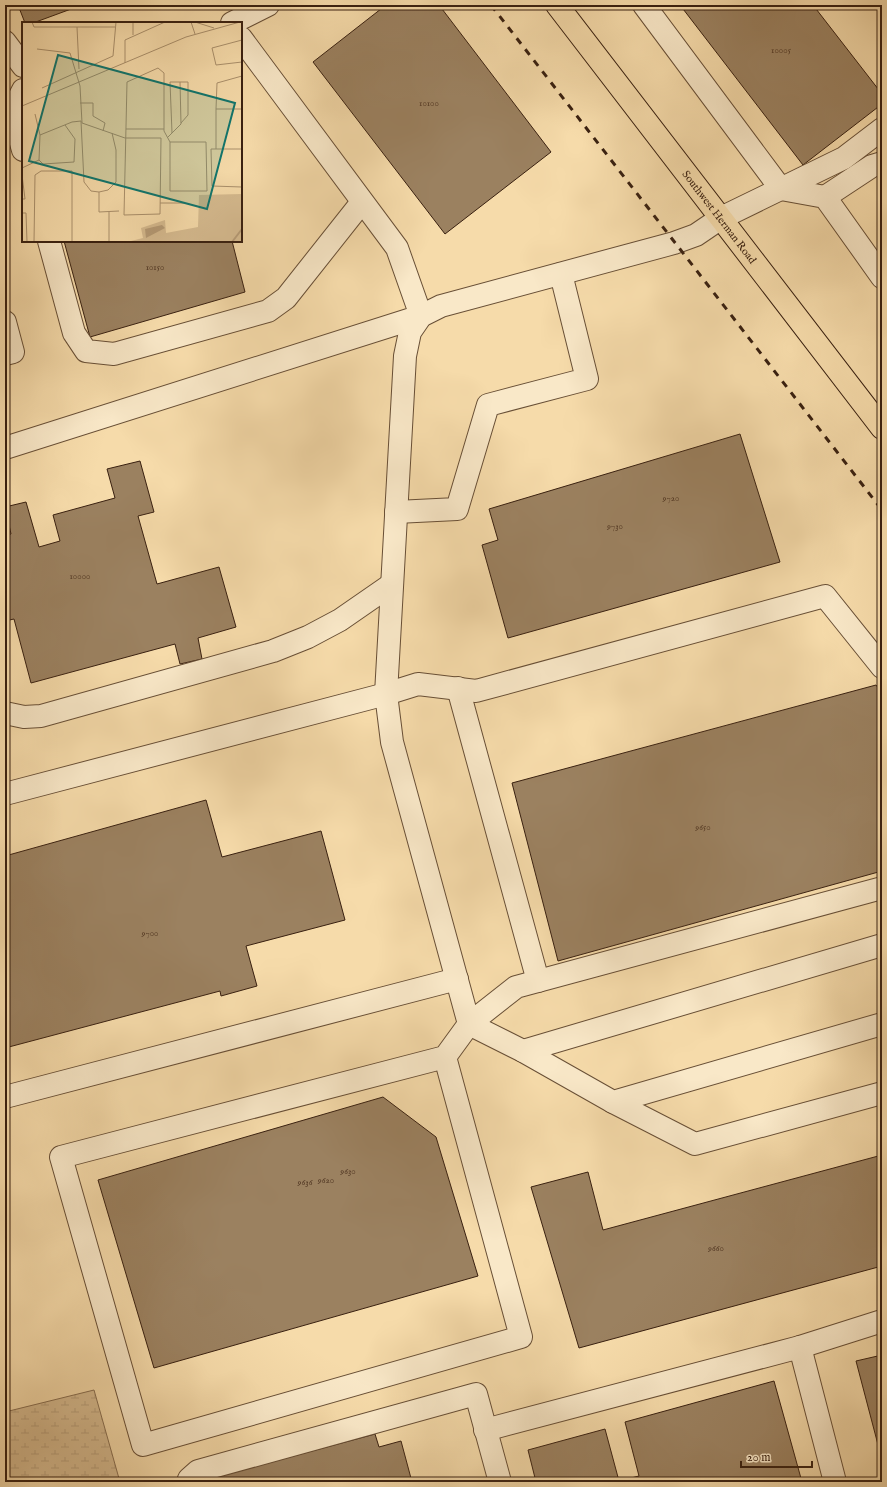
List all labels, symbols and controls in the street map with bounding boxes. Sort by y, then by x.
inset map [22,22,242,242]
house number: 10005 [771,45,792,56]
house number: 10100 [419,98,439,109]
street label: Southwest Herman Road [679,168,759,267]
house number: 10150 [146,262,164,273]
house number: 9720 [662,493,679,504]
house number: 9730 [606,521,623,532]
house number: 10000 [70,571,91,582]
house number: 9650 [694,822,711,833]
house number: 9700 [141,928,158,939]
house number: 9630 [339,1166,356,1177]
house number: 9620 [317,1175,334,1186]
house number: 9636 [297,1177,313,1188]
house number: 9660 [707,1243,724,1254]
scale bar [741,1443,812,1469]
text: 20 m [747,1450,770,1465]

